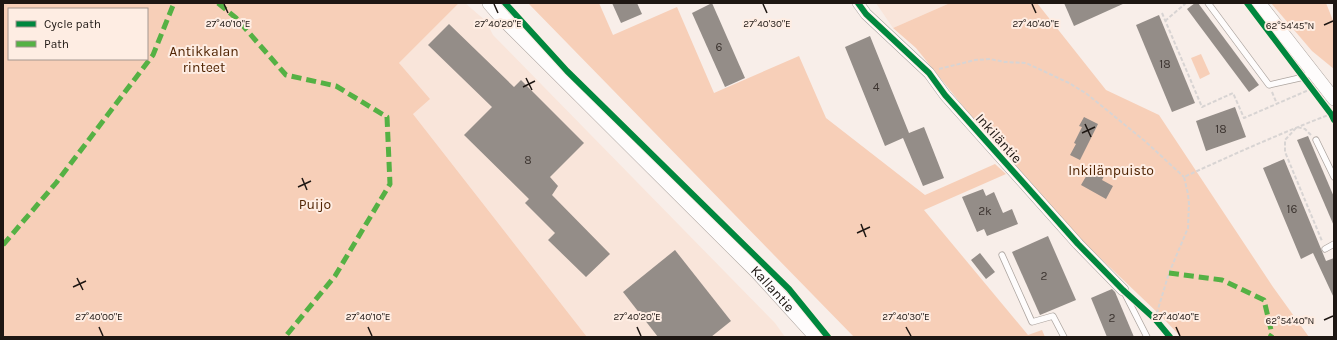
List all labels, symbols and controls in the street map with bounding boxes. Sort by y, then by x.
legend [8,8,148,60]
text: Cycle path [44,17,101,31]
text: 27°40'10"E [206,18,250,30]
text: 27°40'20"E [474,18,522,30]
text: 27°40'30"E [743,18,791,30]
text: 27°40'40"E [1013,18,1059,30]
text: 62°54'45"N [1266,20,1314,32]
text: Path [44,37,69,51]
house number: 6 [716,40,723,54]
park label: Antikkalan rinteet [169,43,239,76]
house number: 18 [1159,57,1171,71]
house number: 4 [873,80,880,94]
street label: Inkiläntie [972,110,1025,167]
house number: 18 [1215,122,1227,136]
house number: 8 [524,153,532,167]
park label: Inkilänpuisto [1068,162,1154,179]
park label: Puijo [299,196,331,213]
house number: 16 [1287,202,1298,216]
house number: 2k [978,204,992,218]
street label: Kallantie [747,262,798,316]
house number: 2 [1041,269,1048,283]
text: 27°40'00"E [75,311,123,323]
text: 27°40'10"E [346,311,390,323]
text: 27°40'20"E [613,311,661,323]
text: 27°40'30"E [882,311,930,323]
house number: 2 [1109,311,1116,325]
text: 27°40'40"E [1153,311,1199,323]
text: 62°54'40"N [1266,315,1314,327]

